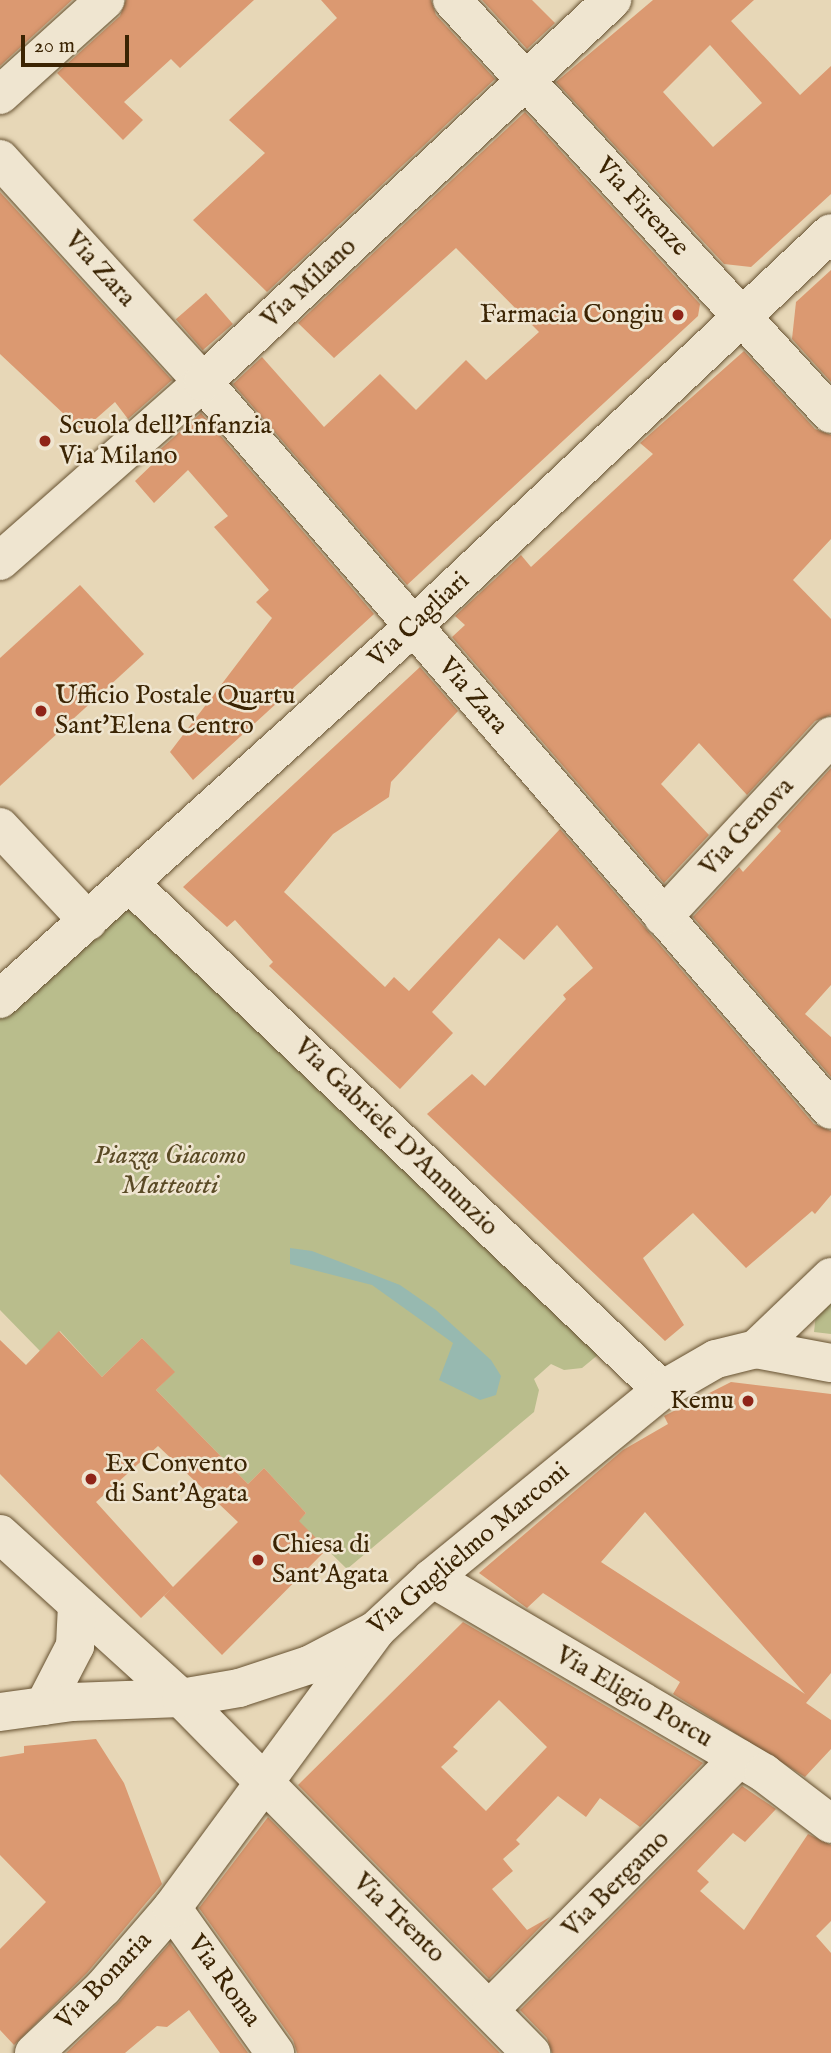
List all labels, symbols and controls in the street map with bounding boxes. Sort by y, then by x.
scale bar [24,21,133,65]
text: 20 m [34,33,75,60]
street label: Via Firenze [588,151,696,263]
street label: Via Zara [58,225,142,313]
street label: Via Milano [255,231,363,335]
place label: Farmacia Congiu [480,299,664,331]
marker: Farmacia Congiu [670,307,686,323]
place label: Scuola dell'Infanzia Via Milano [59,410,272,472]
marker: Scuola dell'Infanzia Via Milano [37,433,53,449]
street label: Via Cagliari [362,565,476,675]
street label: Via Zara [431,651,515,741]
place label: Ufficio Postale Quartu Sant'Elena Centro [55,680,295,742]
marker: Ufficio Postale Quartu Sant'Elena Centro [33,703,49,719]
street label: Via Genova [693,771,801,883]
street label: Via Gabriele D'Annunzio [287,1031,505,1243]
park label: Piazza Giacomo Matteotti [94,1140,246,1202]
place label: Kemu [670,1385,734,1417]
marker: Kemu [740,1393,756,1409]
place label: Ex Convento di Sant'Agata [105,1448,248,1510]
street label: Via Guglielmo Marconi [362,1456,576,1642]
marker: Ex Convento di Sant'Agata [83,1471,99,1487]
place label: Chiesa di Sant'Agata [272,1529,388,1590]
marker: Chiesa di Sant'Agata [250,1552,266,1568]
street label: Via Eligio Porcu [550,1639,718,1755]
street label: Via Bergamo [556,1824,676,1944]
street label: Via Trento [346,1867,452,1969]
street label: Via Bonaria [49,1925,159,2037]
street label: Via Roma [180,1929,268,2033]

